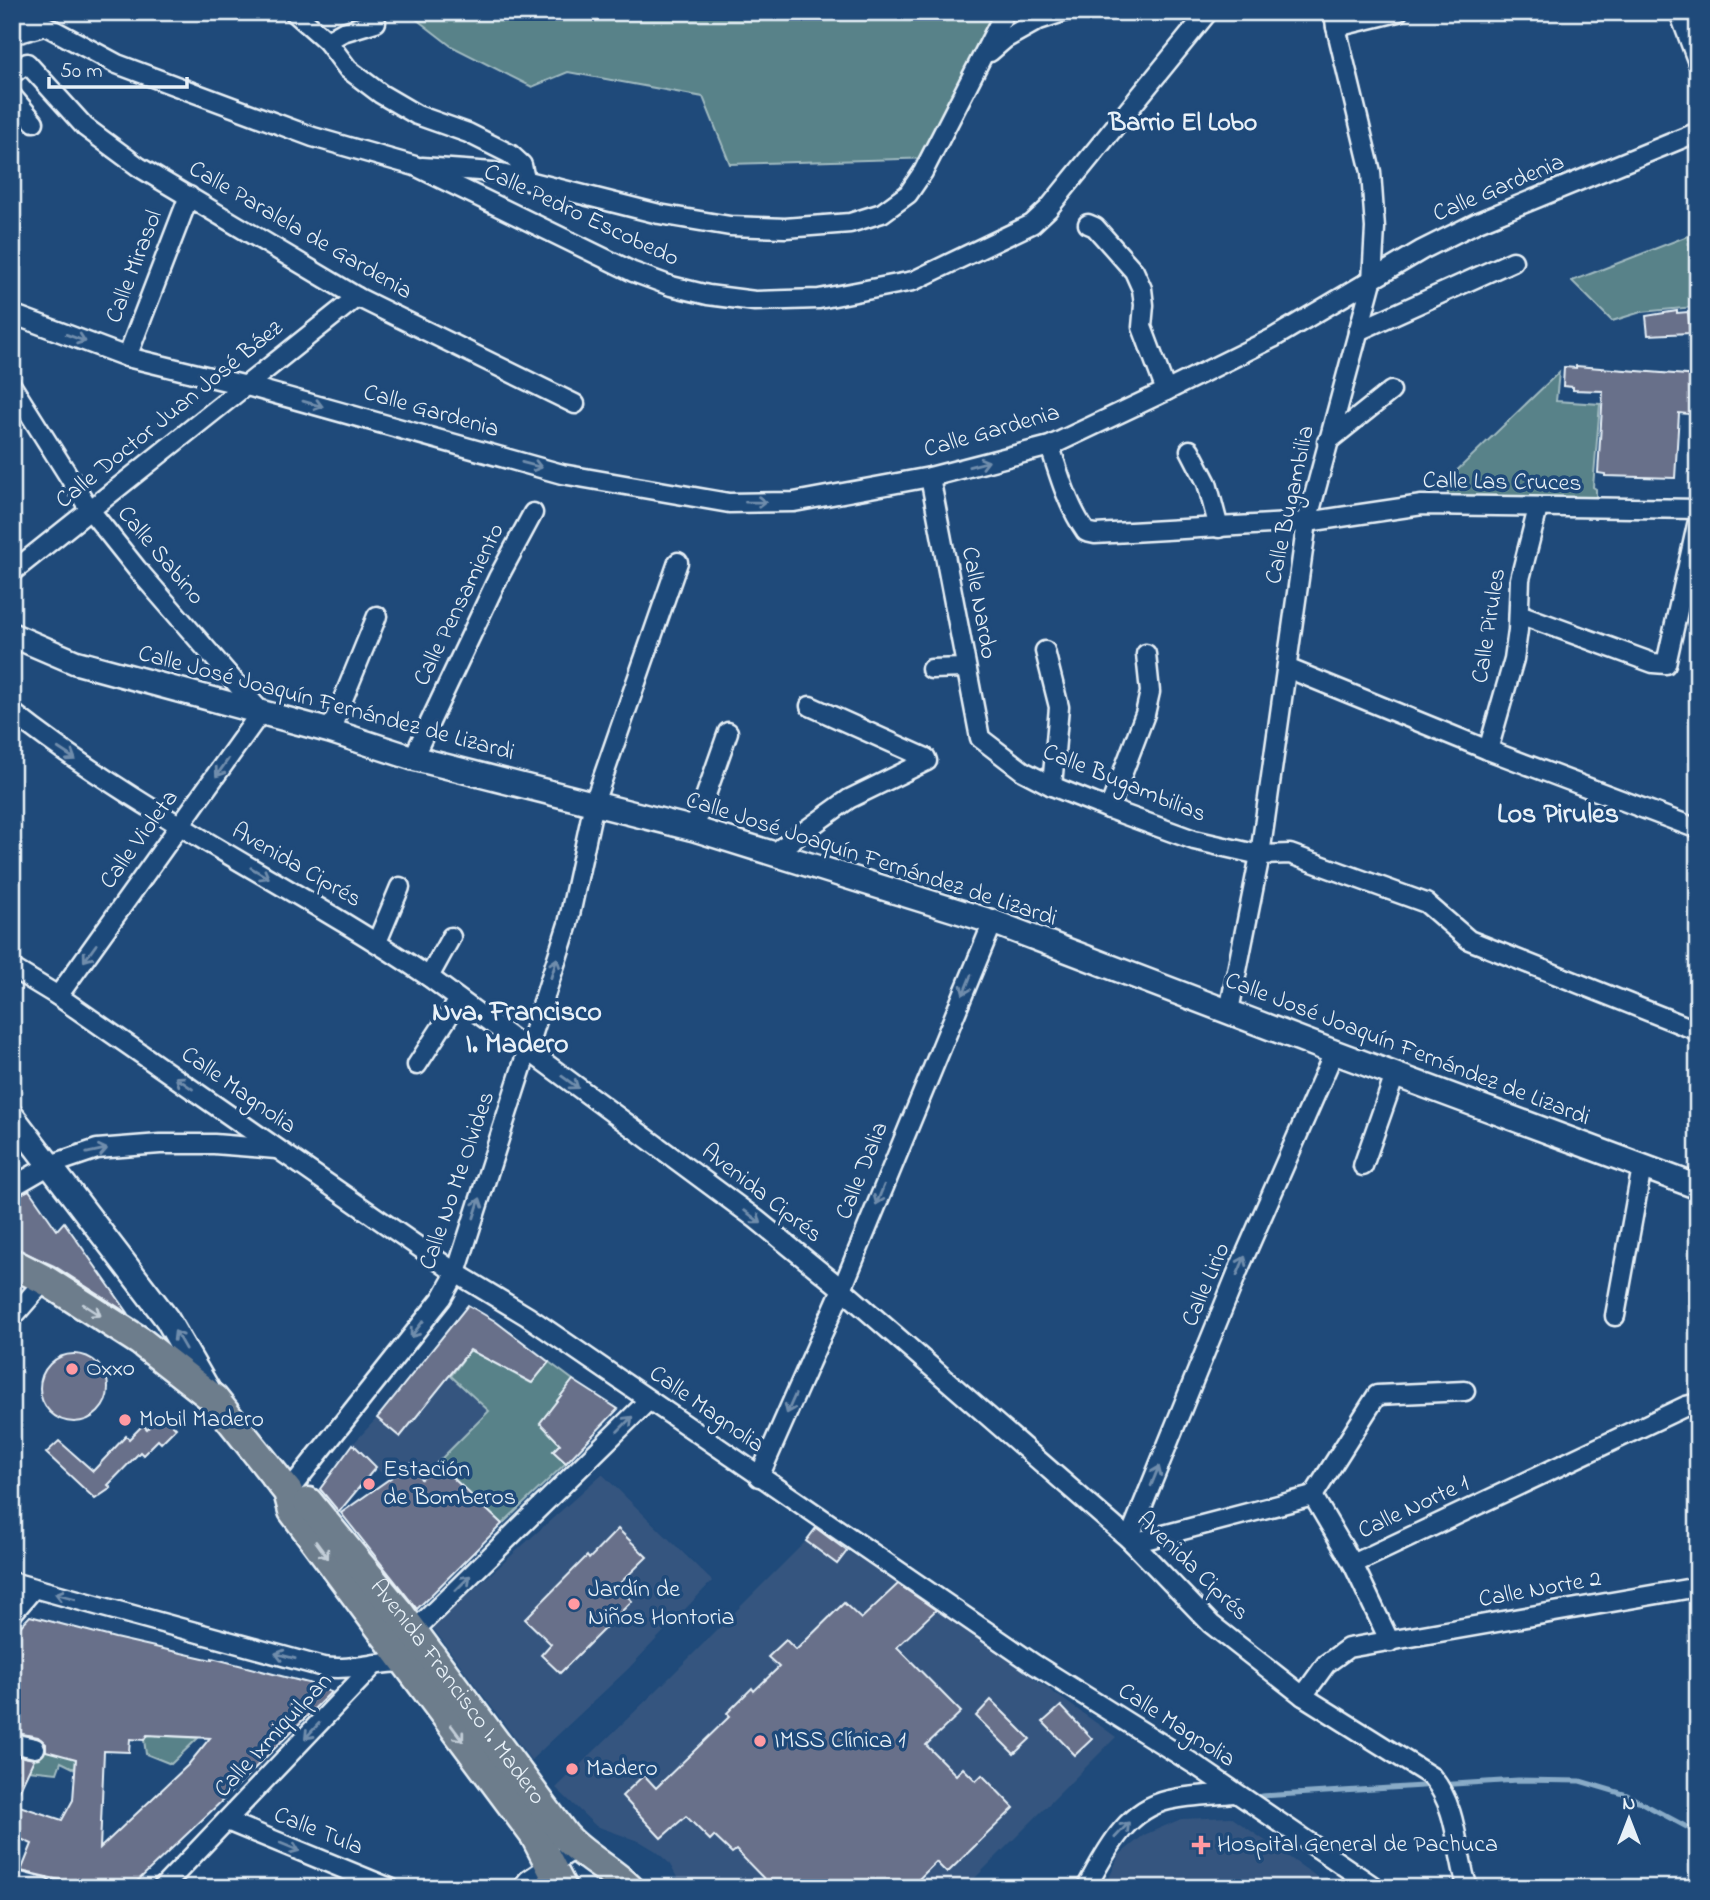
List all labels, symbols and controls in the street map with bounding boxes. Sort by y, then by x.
scale bar [49,46,187,90]
text: 50 m [60,57,103,87]
district label: Barrio El Lobo [1108,105,1257,143]
street label: Calle Gardenia [1428,146,1570,232]
street label: Calle Paralela de Gardenia [181,152,419,310]
street label: Calle Pedro Escobedo [477,155,685,277]
street label: Calle Mirasol [97,206,173,328]
street label: Calle Doctor Juan José Báez [49,311,292,518]
one-way arrow [64,333,86,345]
street label: Calle Gardenia [359,376,503,448]
street label: Calle Gardenia [920,396,1064,468]
one-way arrow [301,398,324,411]
street label: Calle Bugambilia [1257,422,1325,588]
one-way arrow [967,457,990,470]
one-way arrow [520,459,543,472]
street label: Calle Las Cruces [1422,464,1582,502]
one-way arrow [744,495,767,509]
street label: Calle Sabino [108,499,212,613]
street label: Calle Pensamiento [405,518,515,692]
street label: Calle Nardo [951,544,1005,662]
street label: Calle Pirules [1464,566,1516,686]
street label: Calle José Joaquín Fernández de Lizardi [134,637,518,771]
street label: Calle Bugambilias [1037,735,1211,833]
one-way arrow [56,747,76,761]
one-way arrow [215,758,229,777]
street label: Calle Violeta [92,783,188,897]
street label: Calle José Joaquín Fernández de Lizardi [681,783,1061,937]
district label: Los Pirules [1497,795,1619,836]
street label: Avenida Ciprés [224,815,368,917]
one-way arrow [250,866,270,880]
one-way arrow [82,943,97,962]
one-way arrow [548,958,561,980]
street label: Calle José Joaquín Fernández de Lizardi [1219,964,1595,1136]
one-way arrow [960,974,973,995]
district label: Nva. Francisco I. Madero [432,993,602,1066]
street label: Calle Magnolia [173,1038,303,1144]
one-way arrow [560,1075,579,1090]
one-way arrow [175,1076,194,1090]
street label: Calle No Me Olvides [411,1087,505,1275]
street label: Calle Dalia [828,1117,898,1225]
street label: Avenida Ciprés [693,1136,829,1252]
one-way arrow [85,1144,108,1157]
one-way arrow [873,1184,886,1205]
one-way arrow [471,1198,484,1220]
one-way arrow [743,1210,762,1225]
street label: Calle Lirio [1174,1237,1240,1333]
one-way arrow [1235,1255,1248,1277]
one-way arrow [82,1303,101,1318]
one-way arrow [409,1320,425,1338]
one-way arrow [173,1330,186,1351]
place label: Oxxo [86,1352,135,1387]
street label: Calle Magnolia [641,1357,771,1463]
marker: Oxxo [64,1361,80,1377]
one-way arrow [784,1393,797,1415]
place label: Mobil Madero [139,1403,264,1438]
marker: Mobil Madero [117,1412,133,1428]
one-way arrow [616,1415,633,1432]
place label: Estación de Bomberos [383,1453,516,1516]
one-way arrow [1149,1466,1162,1488]
street label: Calle Norte 1 [1352,1467,1476,1549]
marker: Estación de Bomberos [361,1476,377,1492]
street label: Avenida Ciprés [1128,1504,1256,1630]
one-way arrow [315,1540,329,1559]
street label: Calle Norte 2 [1476,1562,1604,1618]
street label: Avenida Francisco I. Madero [361,1572,554,1813]
place label: Jardín de Niños Hontoria [588,1573,735,1636]
one-way arrow [454,1575,471,1592]
one-way arrow [55,1589,77,1602]
marker: Jardín de Niños Hontoria [566,1596,582,1612]
one-way arrow [274,1649,297,1662]
street label: Calle Ixmiquilpan [207,1666,341,1806]
street label: Calle Magnolia [1110,1675,1242,1777]
one-way arrow [303,1722,320,1739]
one-way arrow [450,1723,465,1742]
place label: IMSS Clínica 1 [774,1724,906,1759]
marker: IMSS Clínica 1 [752,1733,768,1749]
place label: Madero [586,1752,658,1787]
marker: Madero [564,1761,580,1777]
north arrow [1594,1784,1664,1854]
text: N [1623,1791,1636,1818]
street label: Calle Tula [268,1798,368,1866]
one-way arrow [1113,1822,1130,1839]
place label: Hospital General de Pachuca [1217,1828,1498,1863]
marker: Hospital General de Pachuca [1191,1835,1211,1855]
one-way arrow [278,1841,300,1854]

